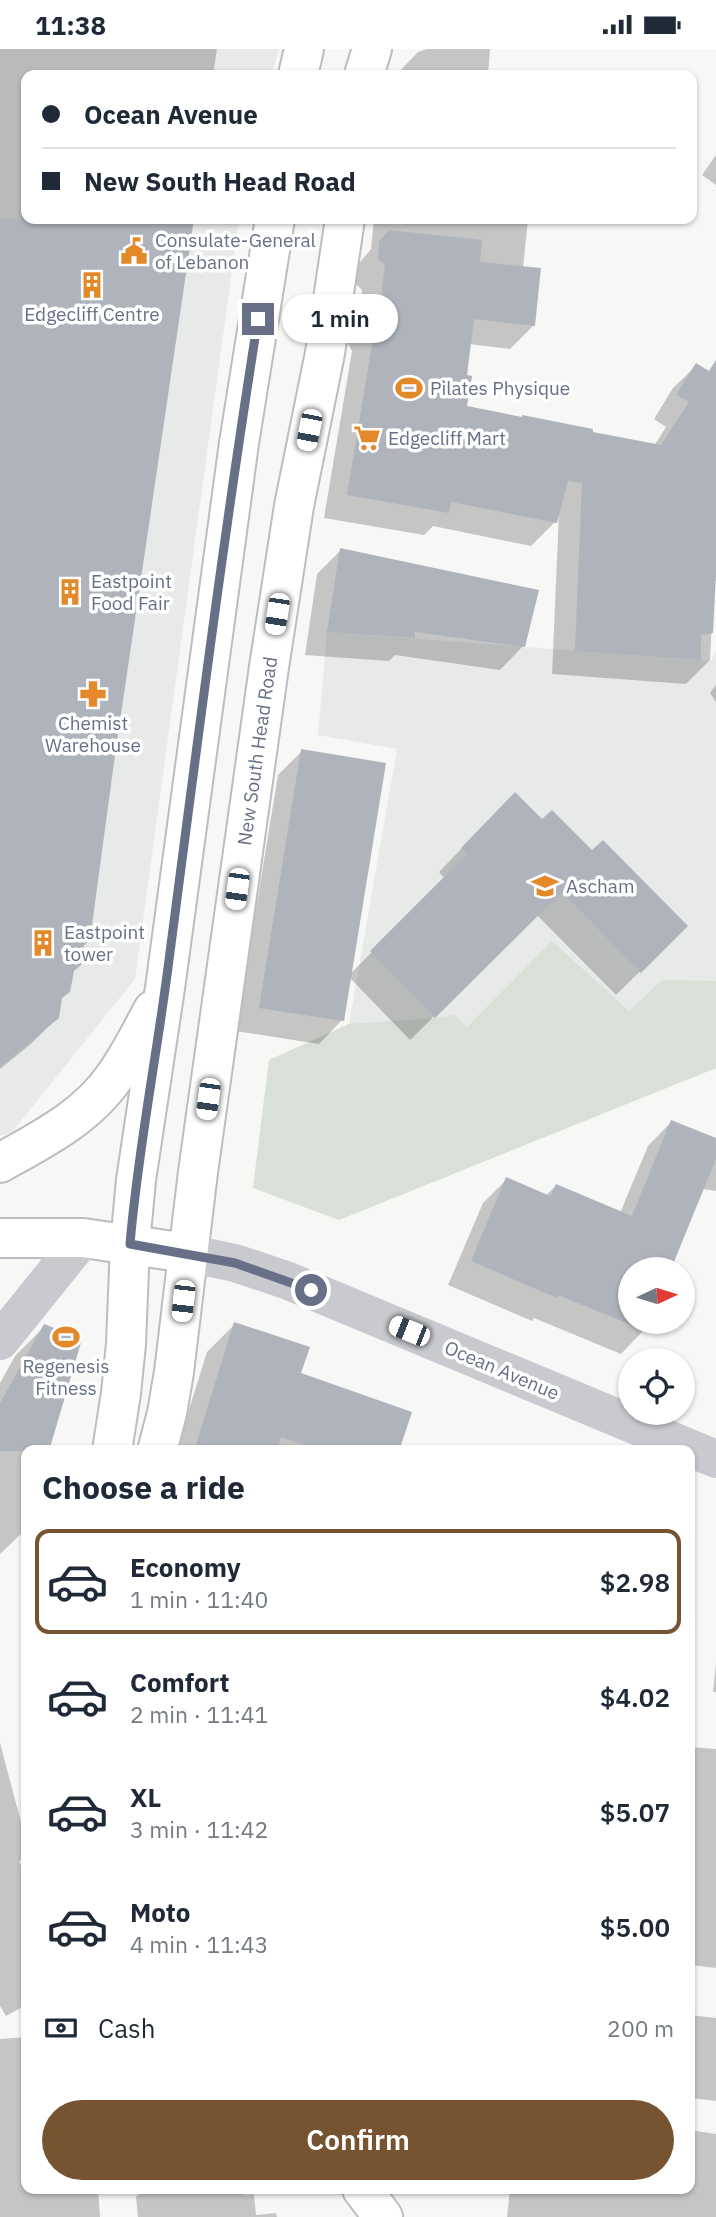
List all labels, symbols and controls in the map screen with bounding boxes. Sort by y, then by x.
text: 11:38 [35,8,106,42]
text: Ocean Avenue [84,97,258,131]
text: New South Head Road [84,164,356,198]
place label: Consulate-General of Lebanon [155,228,316,274]
public building icon: Consulate-General of Lebanon [119,236,149,266]
building icon: Edgecliff Centre [77,270,107,300]
callout: 1 min [282,295,398,343]
place label: Edgecliff Centre [24,302,160,326]
route end [242,303,274,335]
text: 1 min [310,303,370,333]
sports icon: Pilates Physique [394,373,424,403]
place label: Pilates Physique [430,376,570,400]
car [295,407,324,453]
supermarket icon: Edgecliff Mart [352,423,382,453]
place label: Edgecliff Mart [388,426,506,450]
place label: Eastpoint Food Fair [91,569,172,615]
building icon: Eastpoint Food Fair [55,577,85,607]
car [264,592,291,636]
street label: New South Head Road [232,655,282,847]
pharmacy icon: Chemist Warehouse [78,679,108,709]
place label: Chemist Warehouse [45,711,141,757]
car [224,867,251,911]
school or university icon: Ascham [530,871,560,901]
place label: Ascham [566,874,635,898]
place label: Eastpoint tower [64,920,145,966]
building icon: Eastpoint tower [28,928,58,958]
car [195,1077,222,1121]
north arrow [618,1257,695,1333]
map controls [618,1257,695,1425]
route start [295,1274,327,1306]
car [171,1279,196,1323]
car [386,1313,433,1349]
sports icon: Regenesis Fitness [51,1322,81,1352]
street label: Ocean Avenue [441,1335,563,1405]
button: locate [618,1348,695,1425]
place label: Regenesis Fitness [22,1354,110,1400]
text: Choose a ride [42,1466,245,1508]
icon: car [46,1550,109,1613]
text: Economy [130,1550,241,1584]
text: $2.98 [600,1565,670,1599]
text: 1 min · 11:40 [130,1584,268,1614]
icon: car [46,1665,109,1728]
text: Comfort [130,1665,229,1699]
text: $4.02 [600,1680,670,1714]
text: 2 min · 11:41 [130,1699,268,1729]
icon: car [46,1780,109,1843]
text: XL [130,1780,161,1814]
text: $5.07 [600,1795,670,1829]
text: 3 min · 11:42 [130,1814,268,1844]
icon: car [46,1895,109,1958]
text: Moto [130,1895,190,1929]
text: $5.00 [600,1910,670,1944]
text: 4 min · 11:43 [130,1929,268,1959]
icon: cash [42,2009,80,2047]
text: Cash [98,2011,155,2045]
text: 200 m [607,2013,674,2043]
button: Confirm [42,2100,674,2180]

